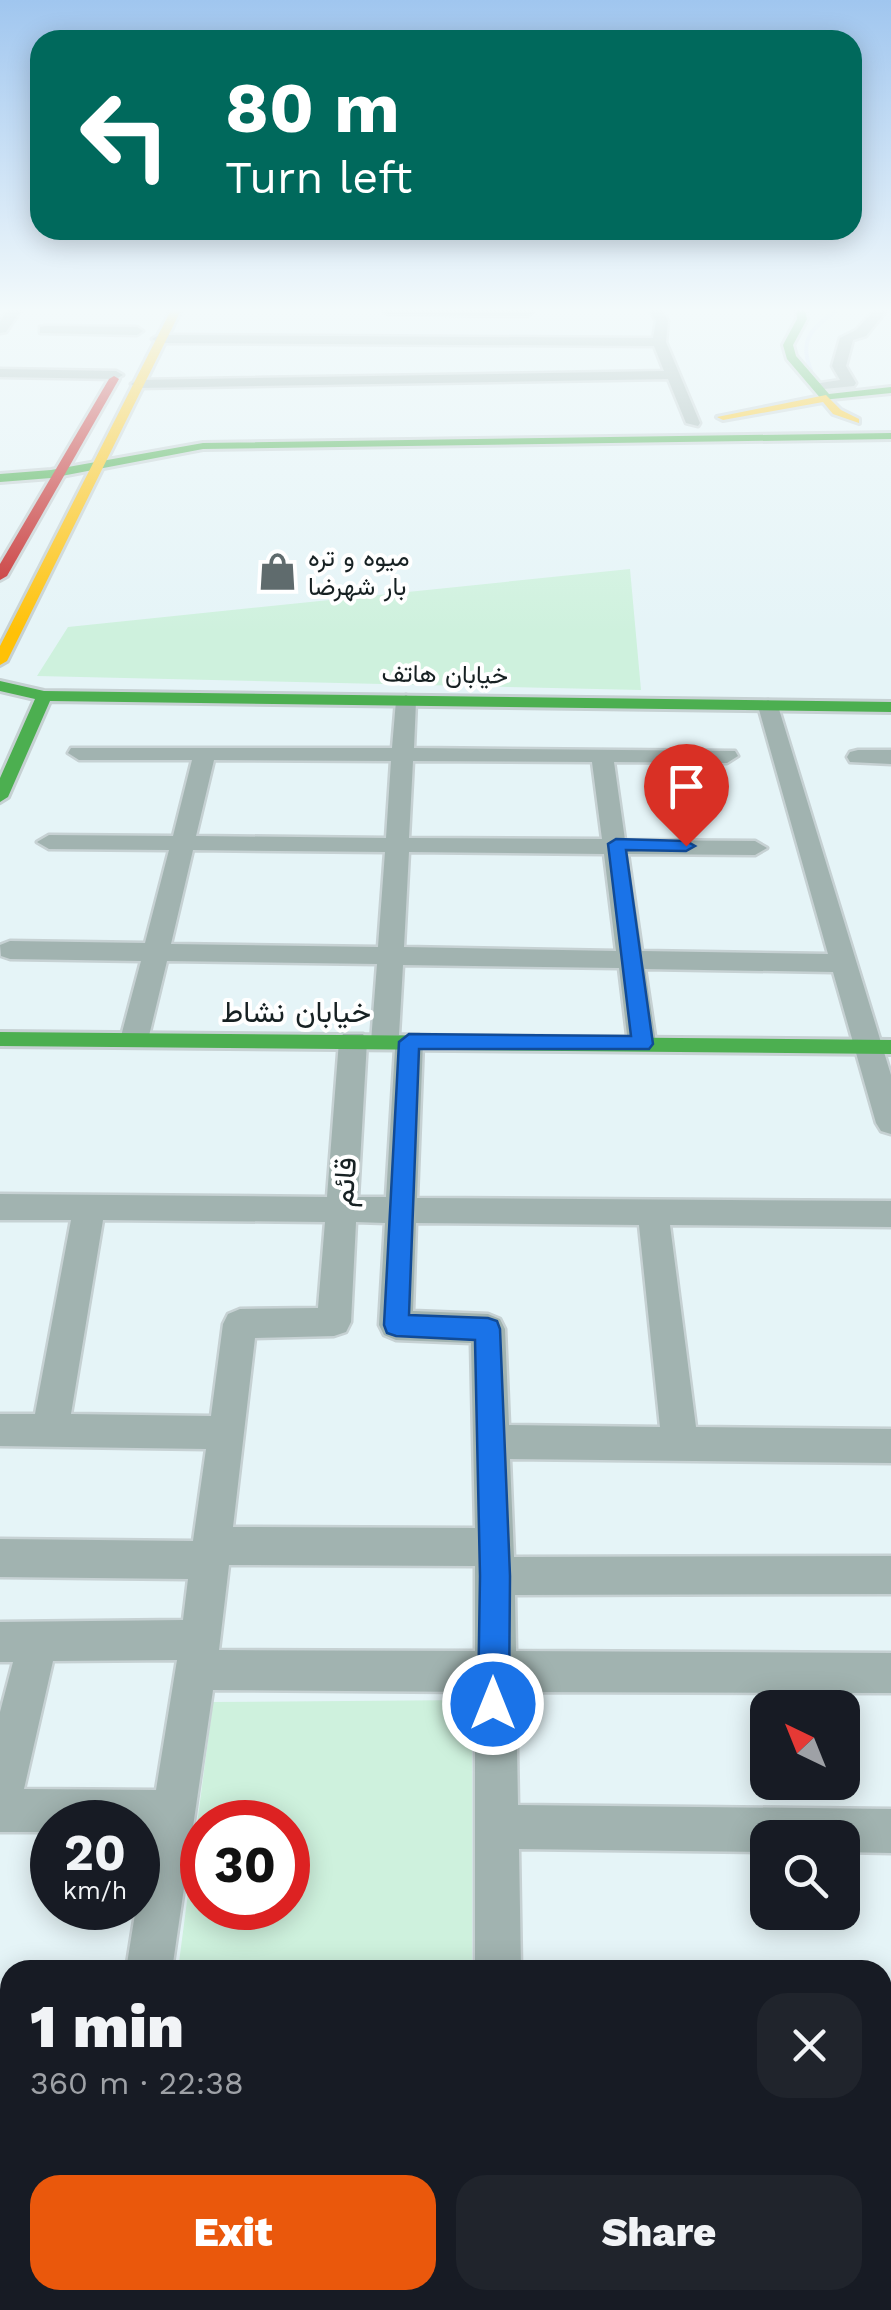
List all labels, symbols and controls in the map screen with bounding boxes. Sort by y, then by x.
text: 80 m [225,67,400,149]
icon: left [60,70,190,200]
text: Turn left [225,151,412,204]
place label: میوه و تره بار شهرضا [308,543,410,602]
shop icon: میوه و تره بار شهرضا [257,550,299,592]
street label: خیابان هاتف [381,658,509,690]
pin [644,744,729,847]
icon: arrive [659,759,714,814]
street label: خیابان نشاط [221,994,371,1029]
street label: قائم [325,1156,365,1208]
position arrow [441,1652,545,1756]
north arrow [750,1690,860,1800]
map controls [750,1690,860,1930]
speed limit sign: 30 [180,1800,310,1930]
button: search [750,1820,860,1930]
text: 20 [64,1823,126,1882]
text: km/h [63,1876,127,1905]
text: 1 min [30,1991,184,2062]
button: close [757,1993,862,2098]
text: 360 m · 22:38 [30,2064,244,2102]
button: Exit [30,2175,436,2290]
button: Share [456,2175,862,2290]

